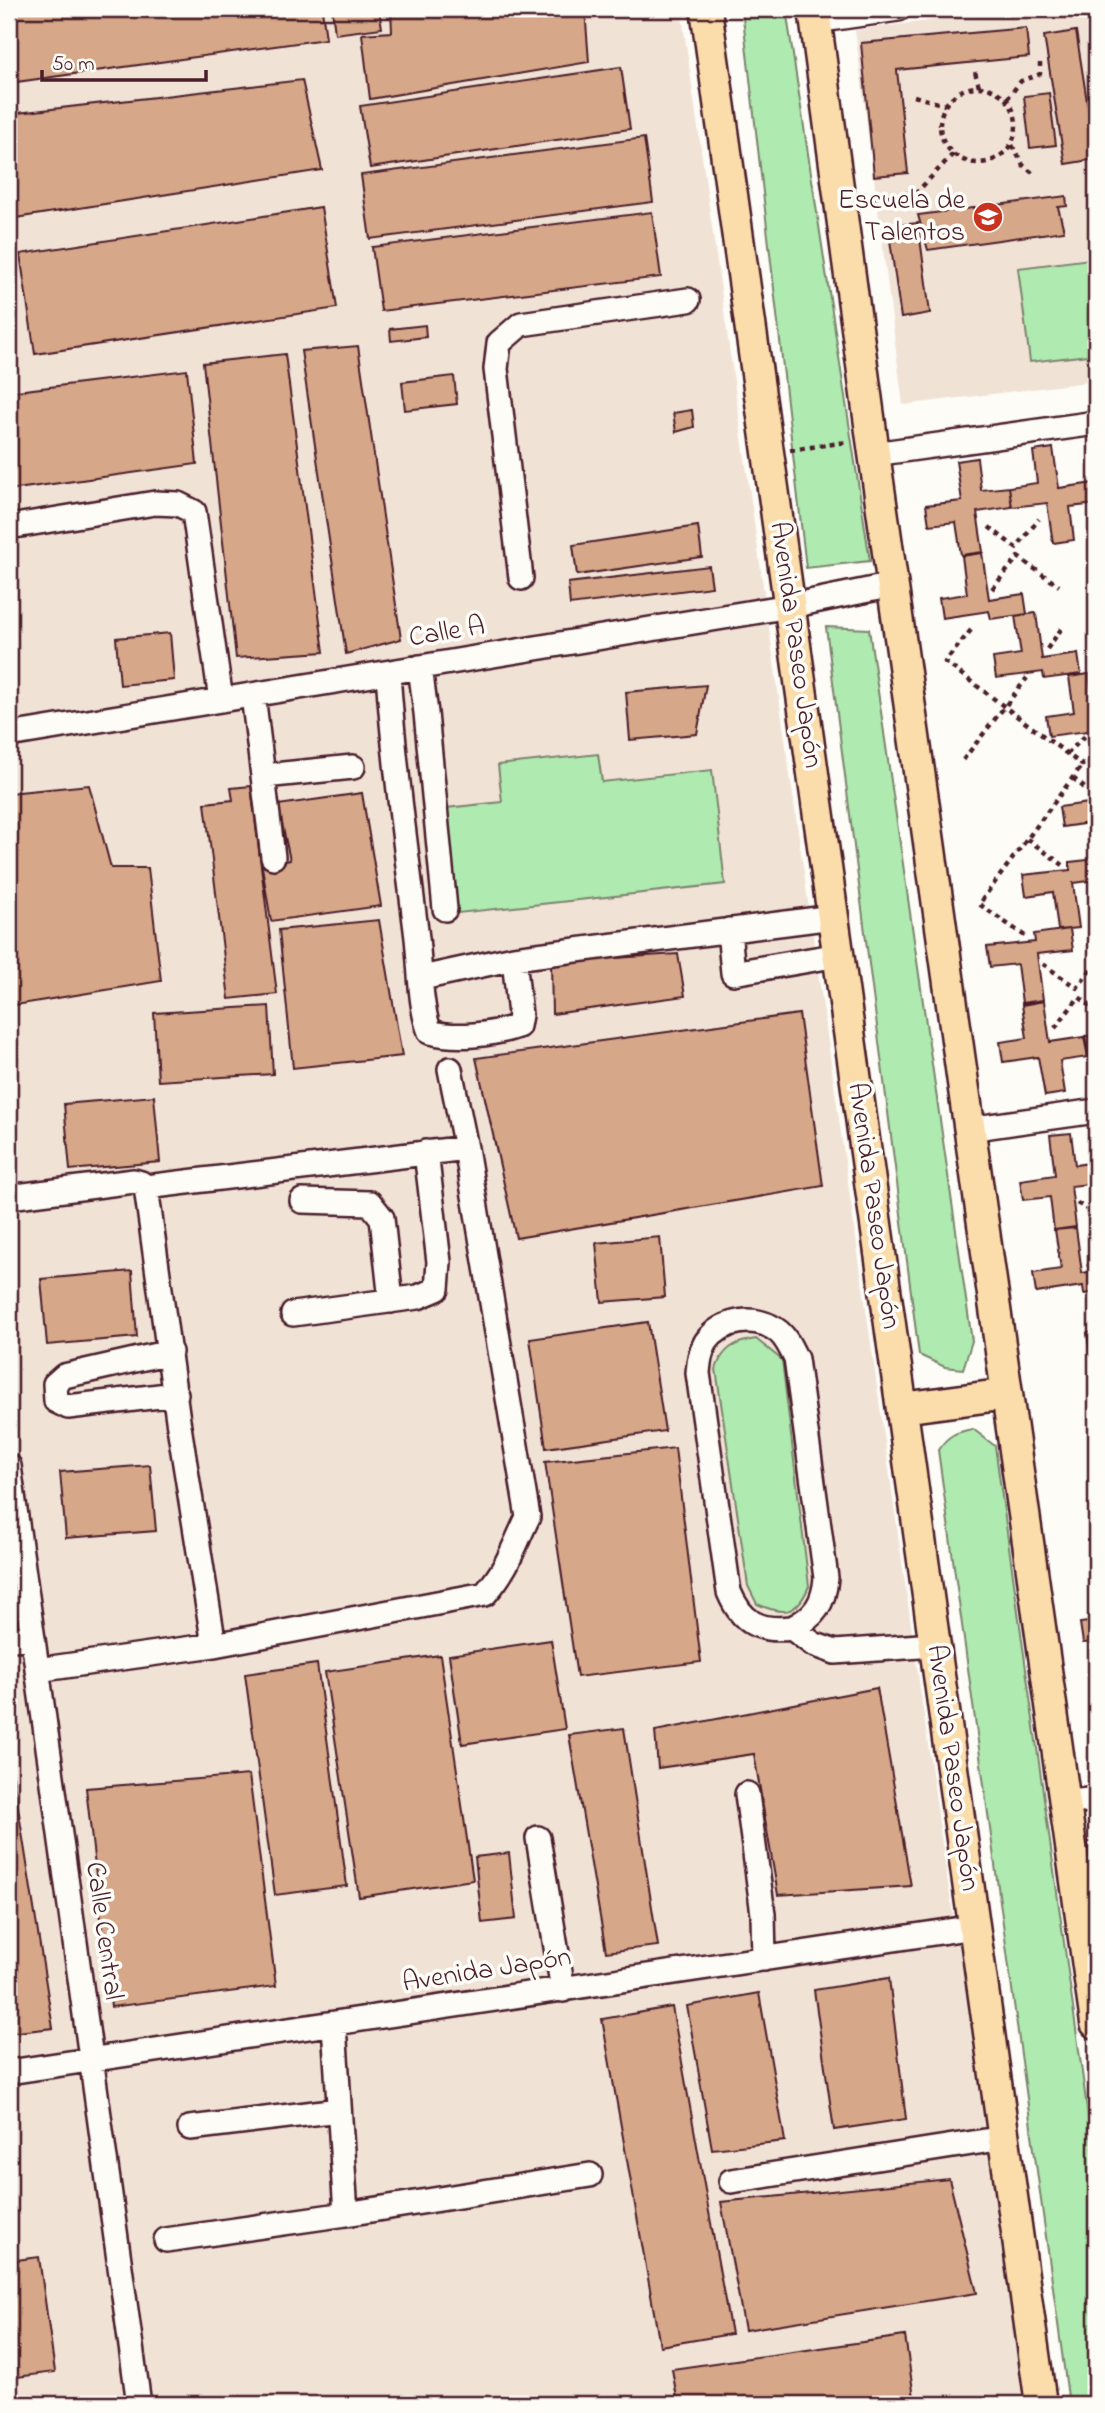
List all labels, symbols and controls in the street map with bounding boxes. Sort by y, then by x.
scale bar [42,38,206,82]
text: 50 m [52,50,95,80]
place label: Escuela de Talentos [838,181,965,254]
school or university icon: Escuela de Talentos [971,200,1005,234]
street label: Avenida Paseo Japón [757,519,833,771]
street label: Calle A [406,607,488,659]
street label: Avenida Paseo Japón [835,1080,911,1332]
street label: Avenida Paseo Japón [914,1642,990,1894]
street label: Calle Central [73,1859,133,2003]
street label: Avenida Japón [400,1937,574,2005]

